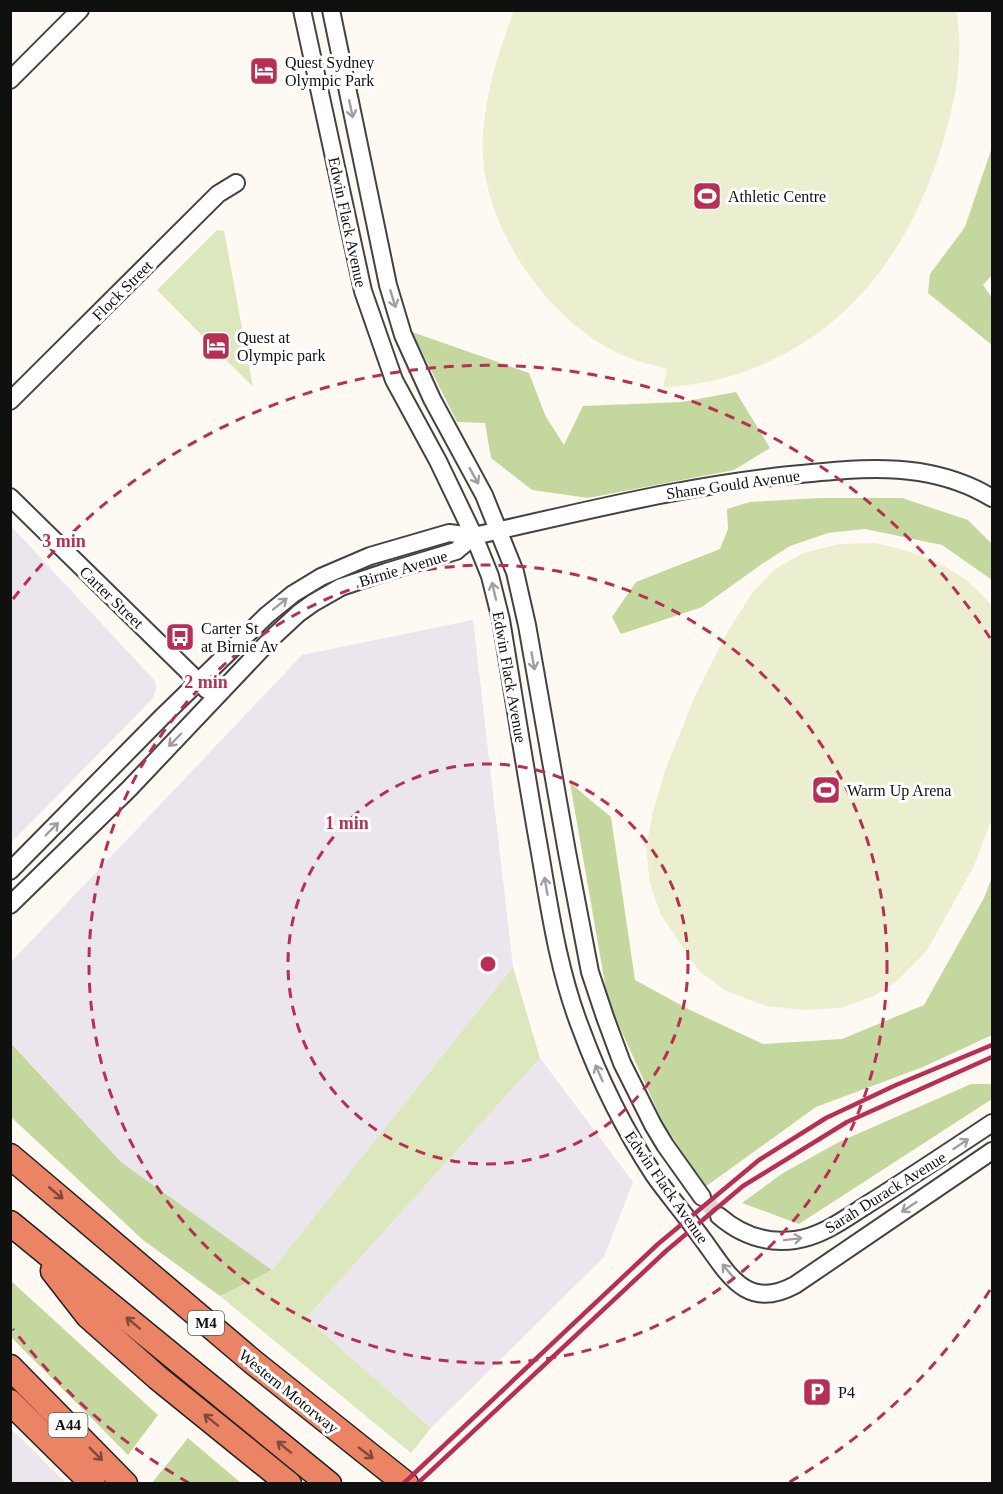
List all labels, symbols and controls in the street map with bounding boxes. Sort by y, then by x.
place label: Quest Sydney Olympic Park [285,54,374,90]
hotel icon: Quest Sydney Olympic Park [248,55,280,87]
one-way arrow [346,99,357,118]
street label: Edwin Flack Avenue [325,155,370,289]
sports icon: Athletic Centre [691,180,723,212]
place label: Athletic Centre [728,188,826,205]
street label: Flock Street [89,256,156,324]
one-way arrow [388,289,399,308]
place label: Quest at Olympic park [237,329,325,365]
hotel icon: Quest at Olympic park [200,330,232,362]
one-way arrow [468,467,480,484]
street label: Shane Gould Avenue [665,467,801,502]
text: 3 min [42,531,86,551]
street label: Birnie Avenue [357,547,449,590]
street label: Carter Street [77,563,147,632]
one-way arrow [487,582,499,601]
one-way arrow [272,597,287,611]
street label: Edwin Flack Avenue [490,610,529,744]
place label: Carter St at Birnie Av [201,620,278,655]
bus stop icon: Carter St at Birnie Av [164,621,196,653]
one-way arrow [528,650,539,670]
text: 2 min [184,672,228,692]
one-way arrow [168,732,182,747]
sports icon: Warm Up Arena [810,774,842,806]
place label: Warm Up Arena [847,782,951,800]
text: 1 min [325,813,369,833]
one-way arrow [44,822,59,837]
one-way arrow [540,877,551,897]
centre of rings [478,954,498,974]
one-way arrow [593,1065,604,1083]
street label: Edwin Flack Avenue [621,1128,712,1247]
one-way arrow [953,1138,969,1150]
street label: Sarah Durack Avenue [822,1148,949,1237]
one-way arrow [48,1187,64,1200]
one-way arrow [902,1201,918,1213]
one-way arrow [783,1234,803,1245]
one-way arrow [721,1263,734,1279]
road number: M4 [188,1311,224,1335]
one-way arrow [125,1317,141,1330]
street label: Western Motorway [235,1346,342,1437]
parking icon: P4 [801,1376,833,1408]
place label: P4 [838,1384,855,1401]
road number: A44 [48,1413,88,1437]
one-way arrow [203,1414,219,1427]
one-way arrow [276,1440,292,1453]
one-way arrow [88,1446,103,1461]
one-way arrow [358,1447,374,1459]

